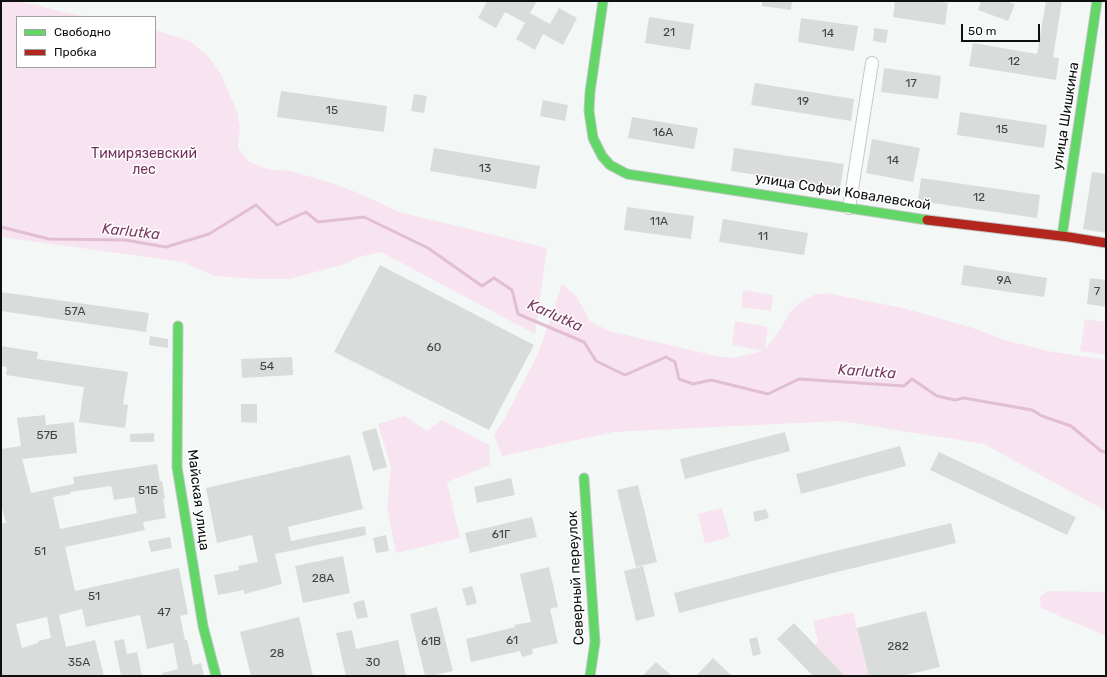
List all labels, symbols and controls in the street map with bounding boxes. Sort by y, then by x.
legend [16,16,156,68]
scale bar [963,16,1042,42]
text: 50 m [968,24,996,38]
text: Свободно [54,25,111,39]
house number: 21 [663,26,675,40]
house number: 14 [822,27,834,41]
text: Пробка [54,45,97,59]
house number: 12 [1008,55,1020,69]
street label: улица Шишкина [1049,61,1083,171]
house number: 17 [905,77,917,91]
house number: 19 [797,95,809,109]
house number: 15 [326,104,338,118]
house number: 15 [996,123,1008,137]
house number: 16А [653,126,673,140]
park label: Тимирязевский лес [91,146,197,178]
house number: 14 [887,154,899,168]
house number: 13 [479,162,491,176]
street label: улица Софьи Ковалевской [754,170,932,214]
house number: 12 [973,191,985,205]
house number: 11А [650,215,668,229]
water label: Karlutka [101,220,161,244]
house number: 11 [758,230,768,244]
house number: 9А [996,274,1012,288]
house number: 7 [1094,285,1100,299]
water label: Karlutka [525,296,585,336]
house number: 57А [64,305,86,319]
house number: 60 [427,341,441,355]
house number: 54 [260,360,274,374]
water label: Karlutka [837,361,897,383]
house number: 57Б [37,429,57,443]
street label: Майская улица [183,449,213,551]
house number: 51Б [138,484,158,498]
street label: Северный переулок [564,510,588,646]
house number: 61Г [492,528,510,542]
house number: 51 [34,545,46,559]
house number: 28А [312,572,334,586]
house number: 51 [88,590,100,604]
house number: 47 [157,606,171,620]
house number: 61 [506,634,518,648]
house number: 61В [421,635,441,649]
house number: 282 [887,640,909,654]
house number: 28 [270,647,284,661]
house number: 35А [68,656,90,670]
house number: 30 [366,656,380,670]

